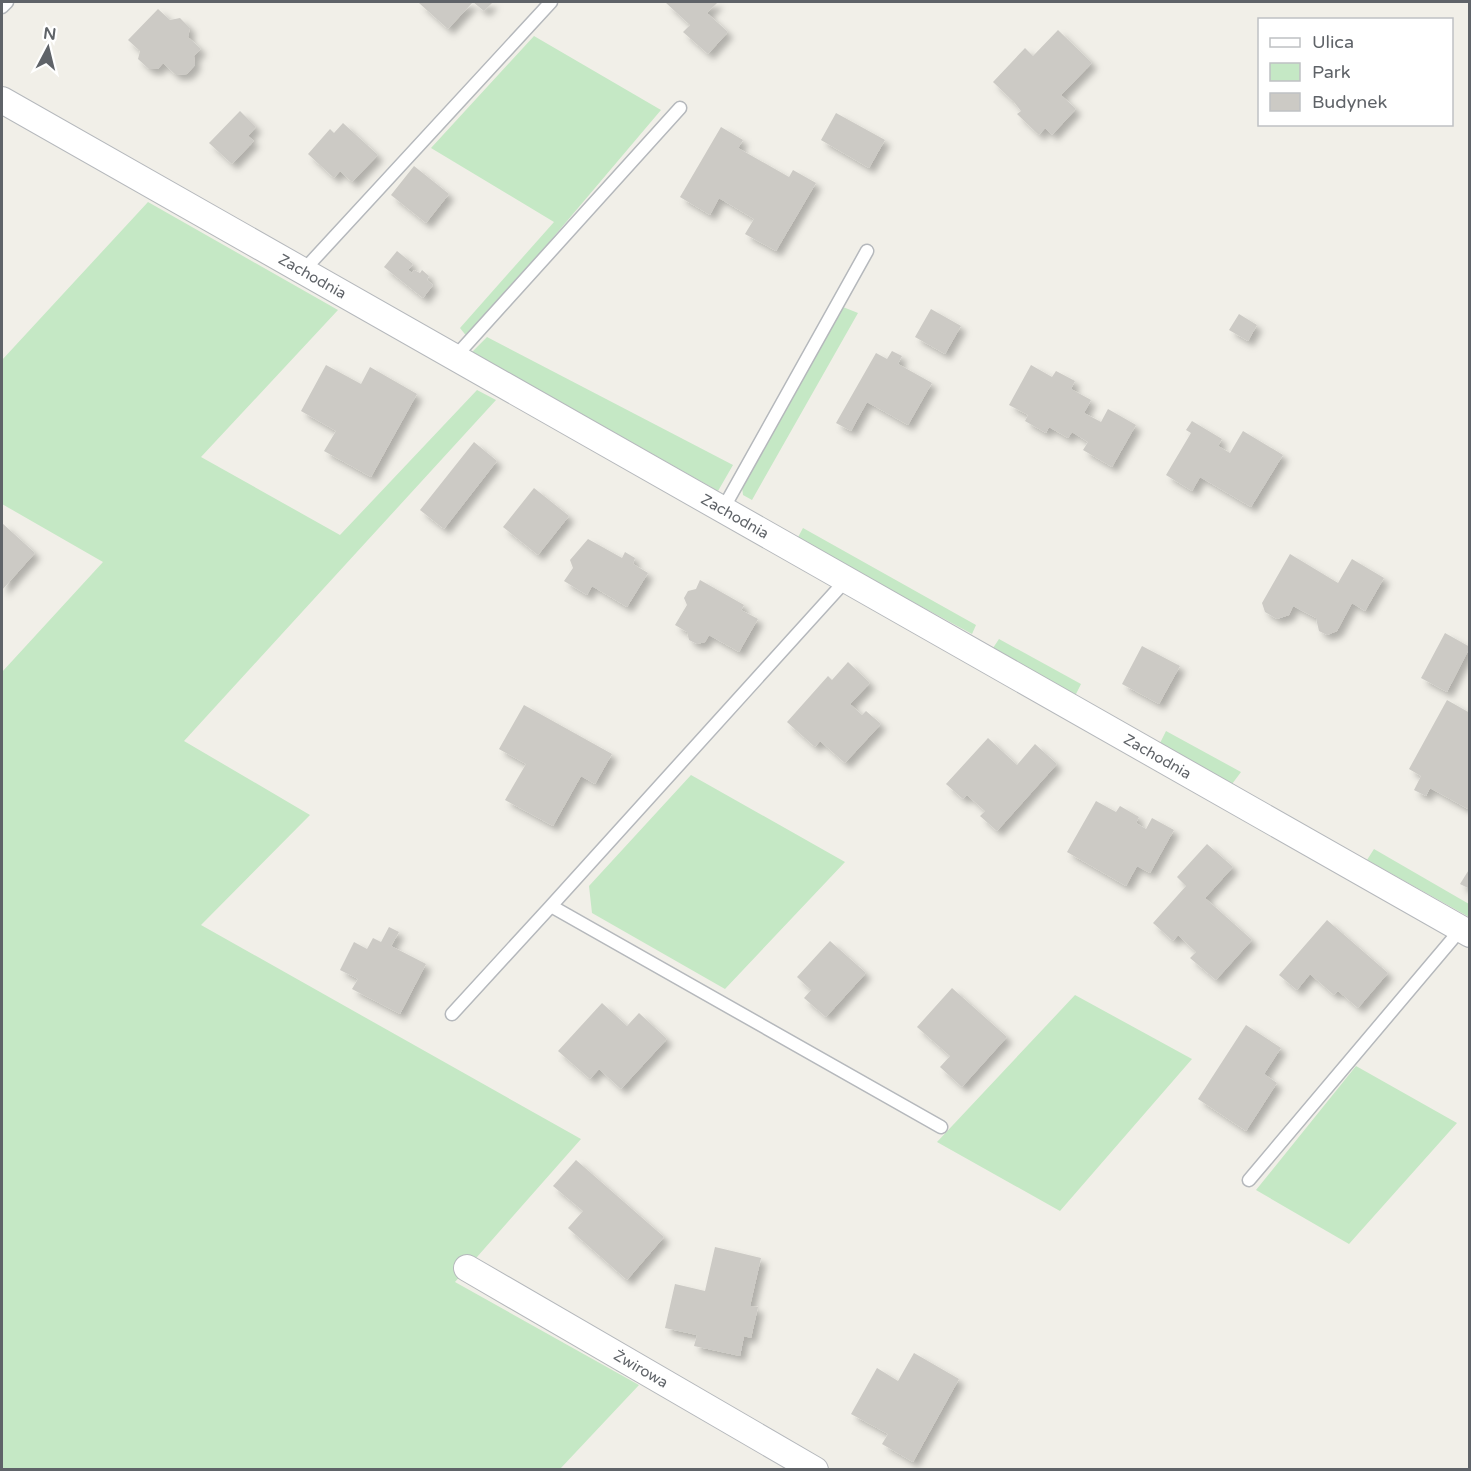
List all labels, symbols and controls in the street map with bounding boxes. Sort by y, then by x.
north arrow [18,18,78,78]
legend [1258,18,1453,126]
text: N [42,23,57,45]
text: Ulica [1312,31,1354,53]
text: Park [1312,61,1351,83]
text: Budynek [1312,91,1387,113]
street label: Zachodnia [275,250,349,303]
street label: Zachodnia [698,490,772,543]
street label: Zachodnia [1120,730,1195,783]
street label: Żwirowa [610,1346,671,1392]

